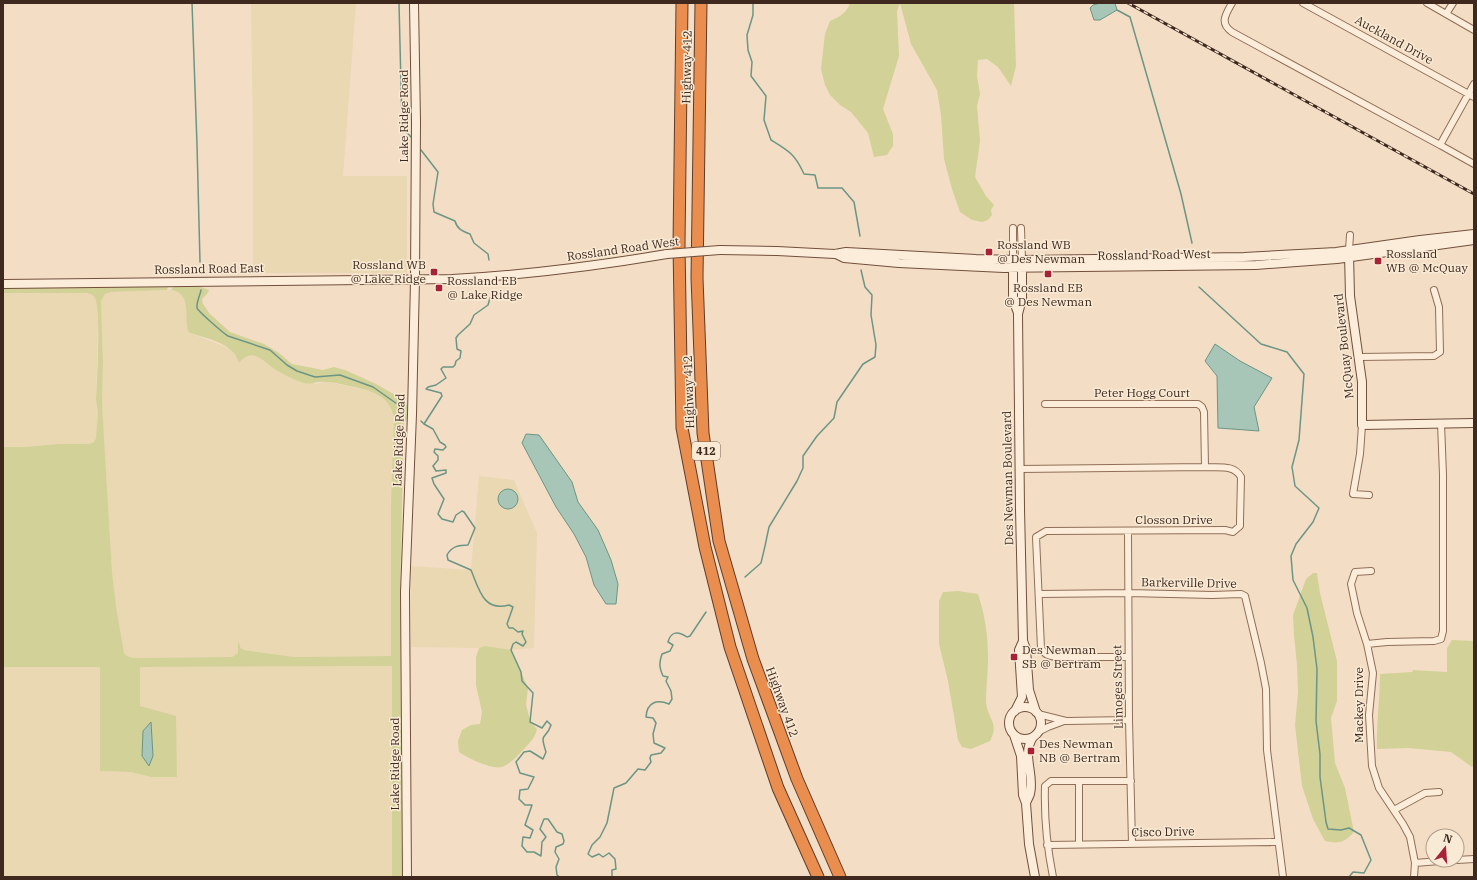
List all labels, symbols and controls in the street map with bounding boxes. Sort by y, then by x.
street label: Auckland Drive [1353,12,1436,67]
street label: Highway 412 [678,30,695,104]
street label: Lake Ridge Road [396,69,411,163]
street label: Rossland Road West [566,233,680,264]
place label: Rossland WB @ Des Newman [997,237,1085,266]
street label: Rossland Road West [1097,246,1211,263]
place label: Rossland WB @ McQuay [1386,246,1468,275]
marker: Rossland WB @ Des Newman [984,247,994,257]
marker: Rossland WB @ McQuay [1373,256,1383,266]
place label: Rossland WB @ Lake Ridge [350,257,426,286]
street label: Rossland Road East [154,260,264,277]
marker: Rossland WB @ Lake Ridge [429,267,439,277]
marker: Rossland EB @ Des Newman [1043,269,1053,279]
place label: Rossland EB @ Lake Ridge [447,273,523,302]
place label: Rossland EB @ Des Newman [1004,280,1092,309]
marker: Rossland EB @ Lake Ridge [434,283,444,293]
street label: McQuay Boulevard [1331,293,1357,400]
street label: Highway 412 [680,355,697,429]
street label: Peter Hogg Court [1094,385,1190,400]
street label: Lake Ridge Road [389,393,408,487]
street label: Des Newman Boulevard [999,411,1016,545]
road number: 412 [692,442,720,460]
street label: Closson Drive [1135,512,1213,527]
street label: Barkerville Drive [1141,574,1237,591]
place label: Des Newman SB @ Bertram [1022,642,1102,671]
street label: Limoges Street [1109,645,1126,729]
marker: Des Newman SB @ Bertram [1009,652,1019,662]
street label: Highway 412 [763,665,802,739]
street label: Mackey Drive [1351,667,1366,743]
street label: Lake Ridge Road [387,717,402,811]
place label: Des Newman NB @ Bertram [1039,736,1121,765]
marker: Des Newman NB @ Bertram [1026,746,1036,756]
street label: Cisco Drive [1131,823,1195,840]
north arrow [1425,828,1465,868]
text: N [1442,830,1454,846]

